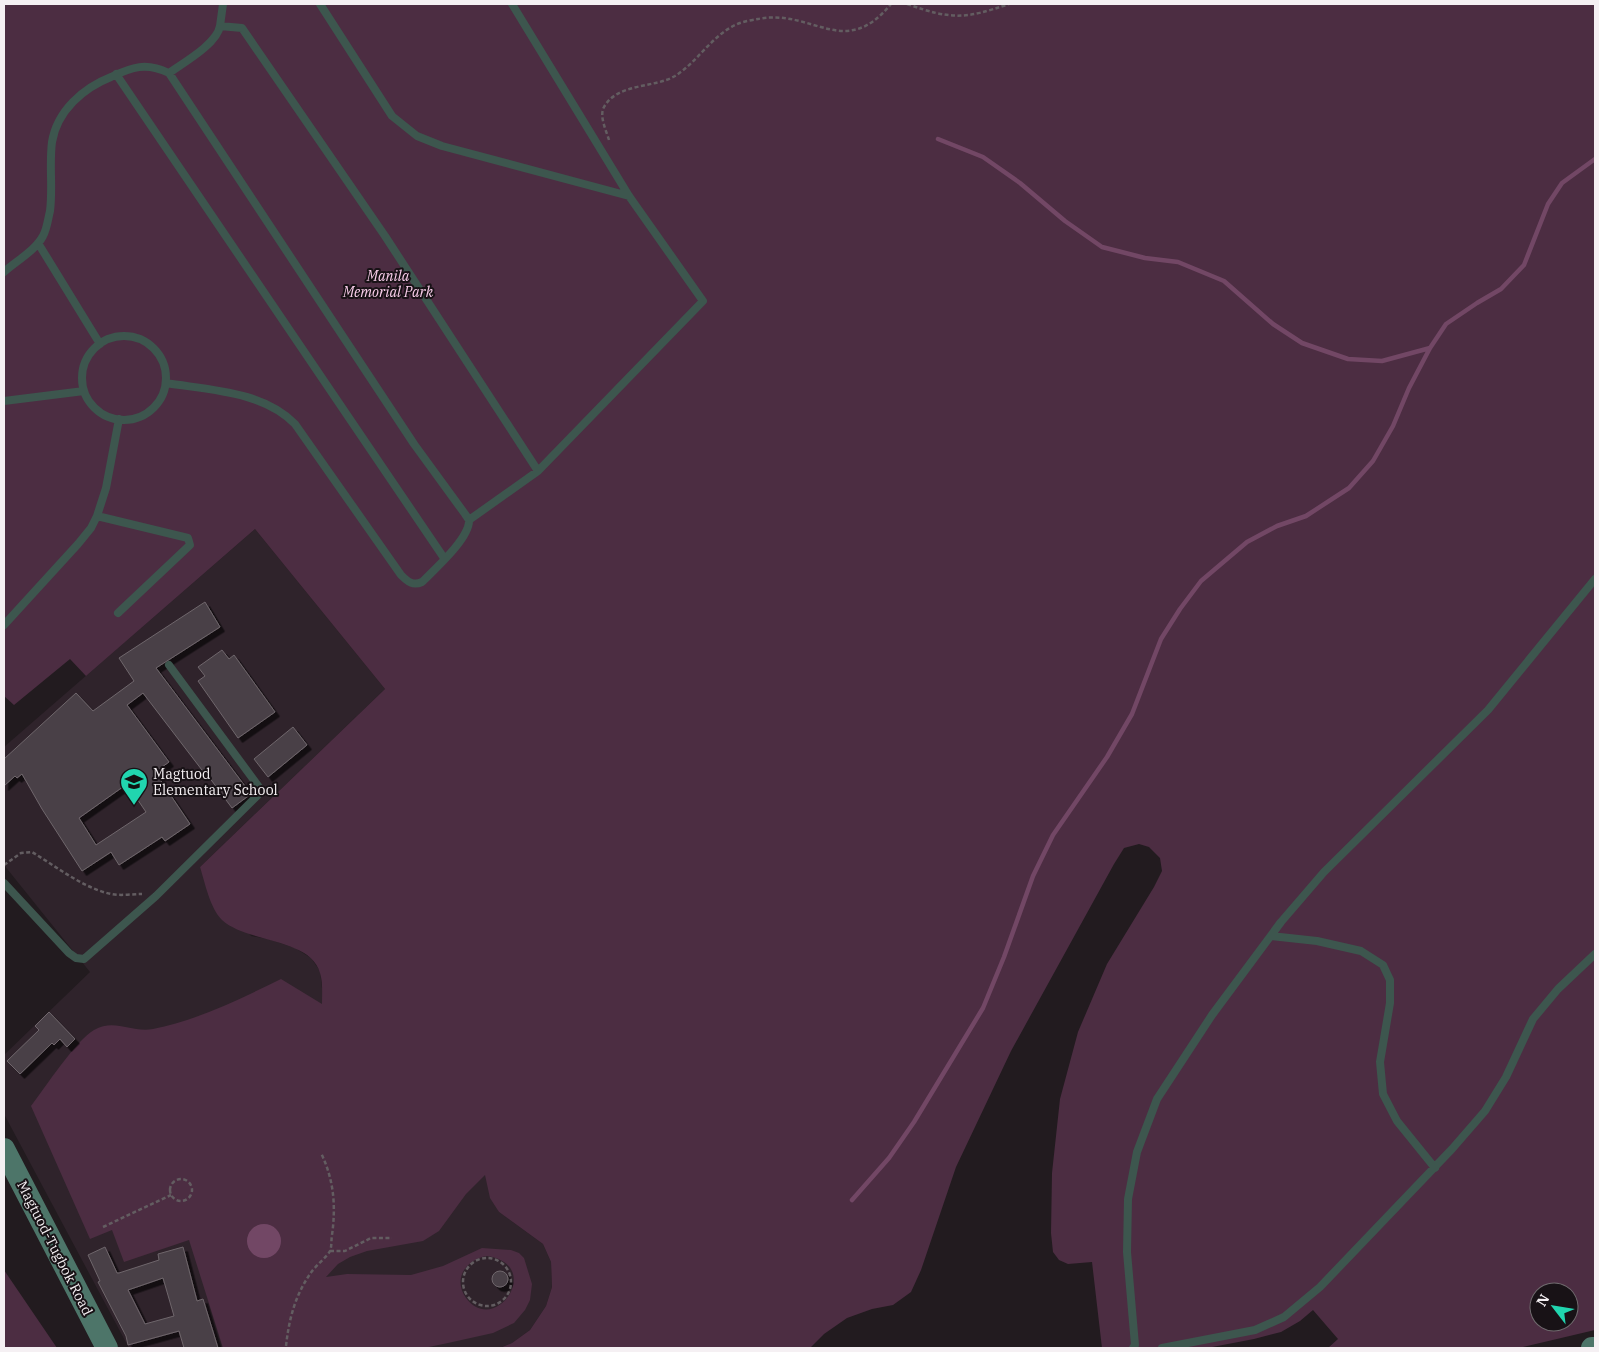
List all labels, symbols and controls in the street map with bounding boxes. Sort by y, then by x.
park label: Manila Memorial Park [342,267,434,301]
place label: Magtuod Elementary School [153,765,278,799]
school or university icon: Magtuod Elementary School [119,767,149,806]
street label: Magtuod-Tugbok Road [13,1178,97,1319]
north arrow [1529,1282,1579,1332]
text: N [1532,1291,1553,1310]

